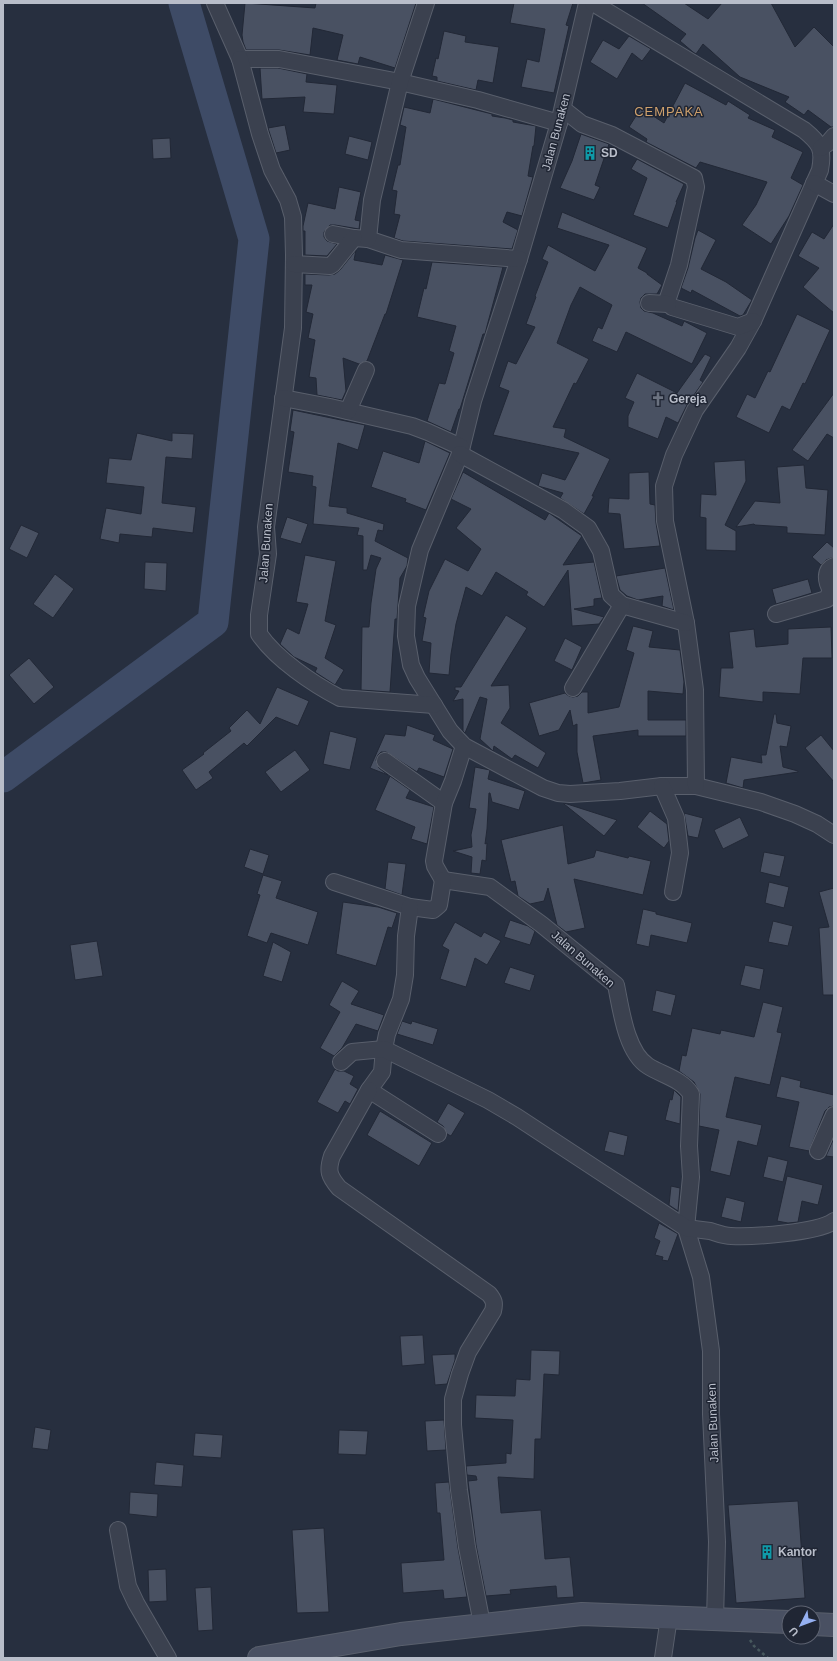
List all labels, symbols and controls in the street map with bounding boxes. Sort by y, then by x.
street label: Jalan Bunaken [539,92,573,172]
district label: CEMPAKA [634,104,704,119]
building icon: SD [582,145,598,161]
place label: SD [601,146,618,160]
church icon: Gereja [650,391,666,407]
place label: Gereja [669,392,707,406]
street label: Jalan Bunaken [256,503,276,583]
street label: Jalan Bunaken [548,928,618,990]
street label: Jalan Bunaken [705,1383,721,1463]
building icon: Kantor [759,1544,775,1560]
place label: Kantor [778,1545,817,1559]
north arrow [781,1605,821,1645]
text: U [786,1625,801,1639]

